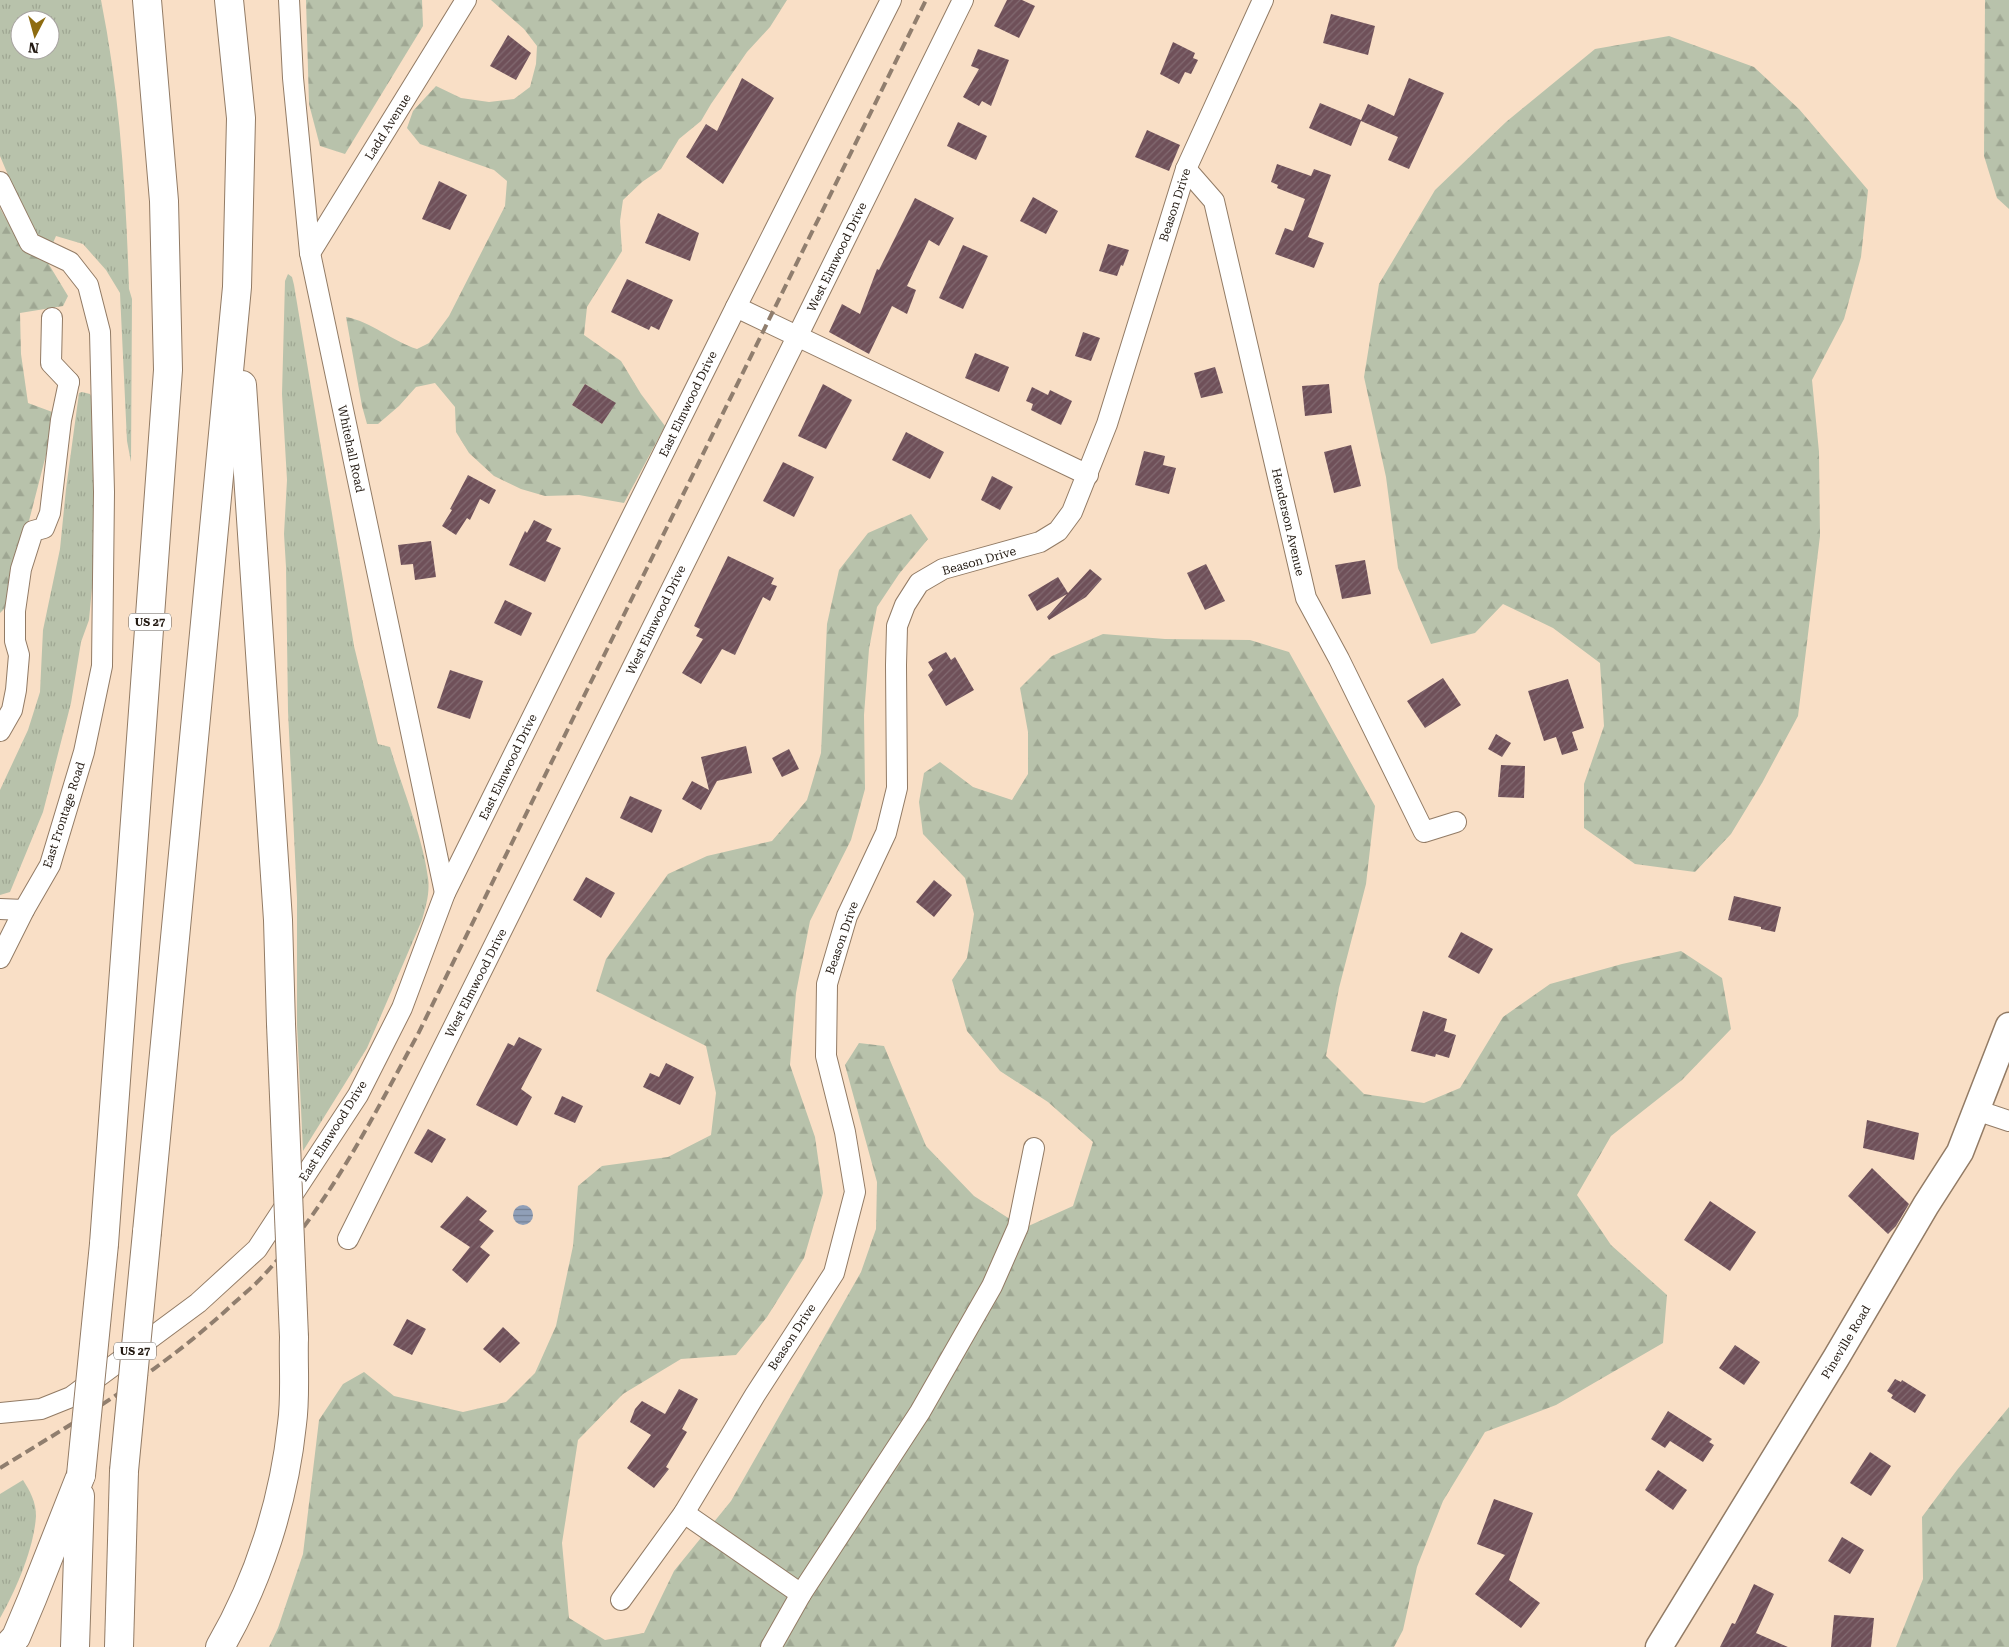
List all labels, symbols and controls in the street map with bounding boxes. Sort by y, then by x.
north arrow [10,10,60,60]
text: N [27,39,40,56]
street label: Ladd Avenue [362,91,414,163]
street label: Beason Drive [1157,166,1194,243]
street label: West Elmwood Drive [804,200,870,314]
street label: East Elmwood Drive [656,348,720,459]
street label: Whitehall Road [335,404,367,494]
street label: Henderson Avenue [1269,467,1307,578]
street label: Beason Drive [940,544,1018,578]
street label: West Elmwood Drive [623,563,689,677]
road number: US 27 [129,614,171,630]
street label: East Elmwood Drive [476,711,540,822]
street label: East Frontage Road [40,760,88,870]
street label: Beason Drive [823,899,861,976]
street label: West Elmwood Drive [442,926,510,1040]
street label: East Elmwood Drive [296,1078,370,1184]
street label: Beason Drive [765,1301,819,1373]
street label: Pineville Road [1819,1303,1874,1381]
road number: US 27 [114,1342,156,1360]

